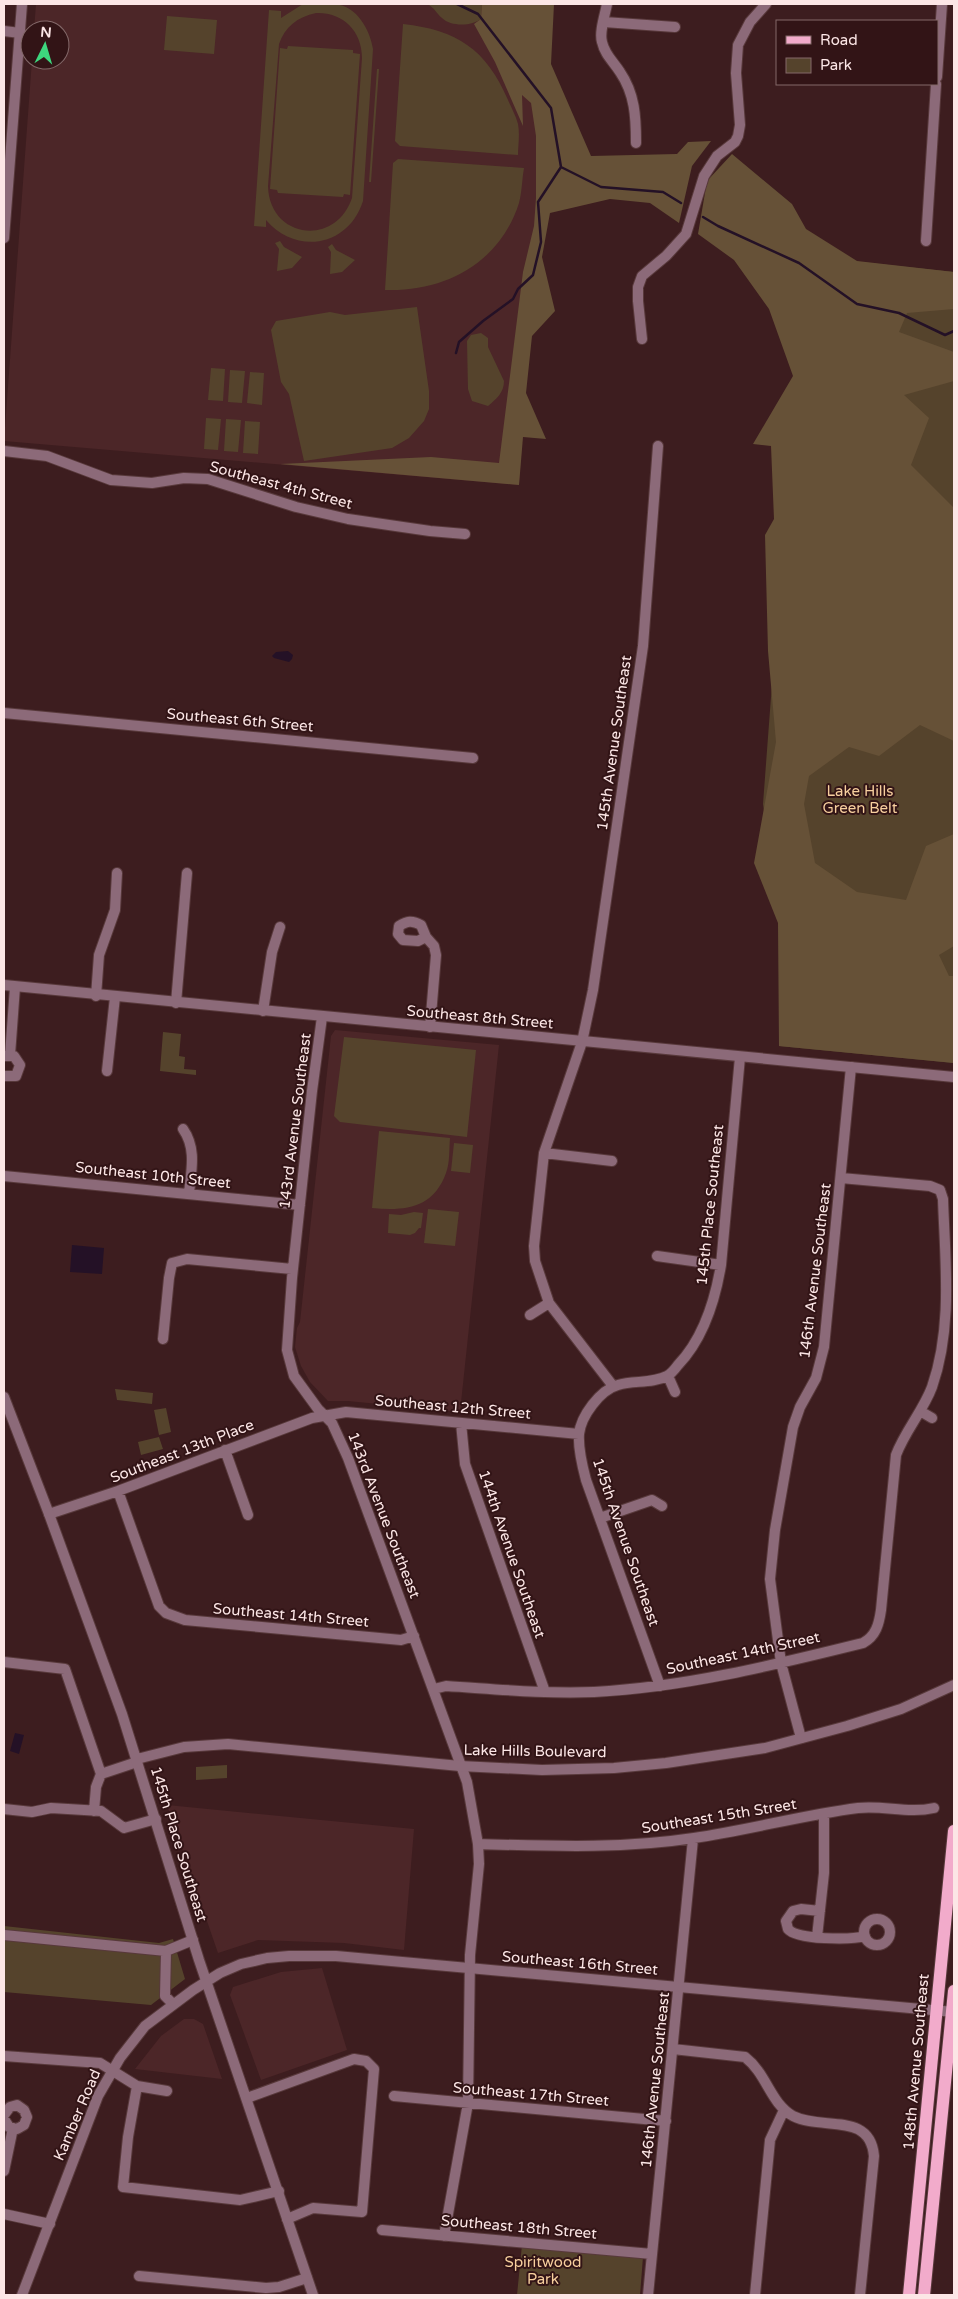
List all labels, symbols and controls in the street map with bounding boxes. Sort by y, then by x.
north arrow [20,20,70,70]
legend [776,20,938,85]
text: N [40,24,52,42]
text: Road [820,31,858,49]
text: Park [820,56,852,74]
street label: Southeast 4th Street [208,457,355,513]
street label: 145th Avenue Southeast [593,654,635,832]
street label: Southeast 6th Street [166,705,314,735]
park label: Lake Hills Green Belt [822,782,898,817]
street label: Southeast 8th Street [406,1002,554,1032]
street label: 143rd Avenue Southeast [275,1032,315,1210]
street label: 145th Place Southeast [693,1123,727,1286]
street label: Southeast 10th Street [74,1158,232,1192]
street label: 146th Avenue Southeast [795,1182,835,1360]
street label: Southeast 12th Street [374,1391,532,1423]
street label: Southeast 13th Place [108,1415,256,1487]
street label: 143rd Avenue Southeast [344,1429,424,1601]
street label: 145th Avenue Southeast [589,1456,663,1629]
street label: 144th Avenue Southeast [475,1468,549,1641]
street label: Southeast 14th Street [212,1599,370,1631]
street label: Southeast 14th Street [665,1628,822,1678]
street label: Lake Hills Boulevard [463,1741,607,1761]
street label: 145th Place Southeast [147,1764,211,1924]
street label: Southeast 15th Street [640,1795,798,1837]
street label: Southeast 16th Street [501,1947,659,1979]
street label: 148th Avenue Southeast [899,1973,933,2151]
street label: 146th Avenue Southeast [637,1991,673,2169]
street label: Kamber Road [50,2067,104,2163]
street label: Southeast 17th Street [452,2078,610,2110]
street label: Southeast 18th Street [440,2211,598,2243]
park label: Spiritwood Park [505,2253,581,2288]

